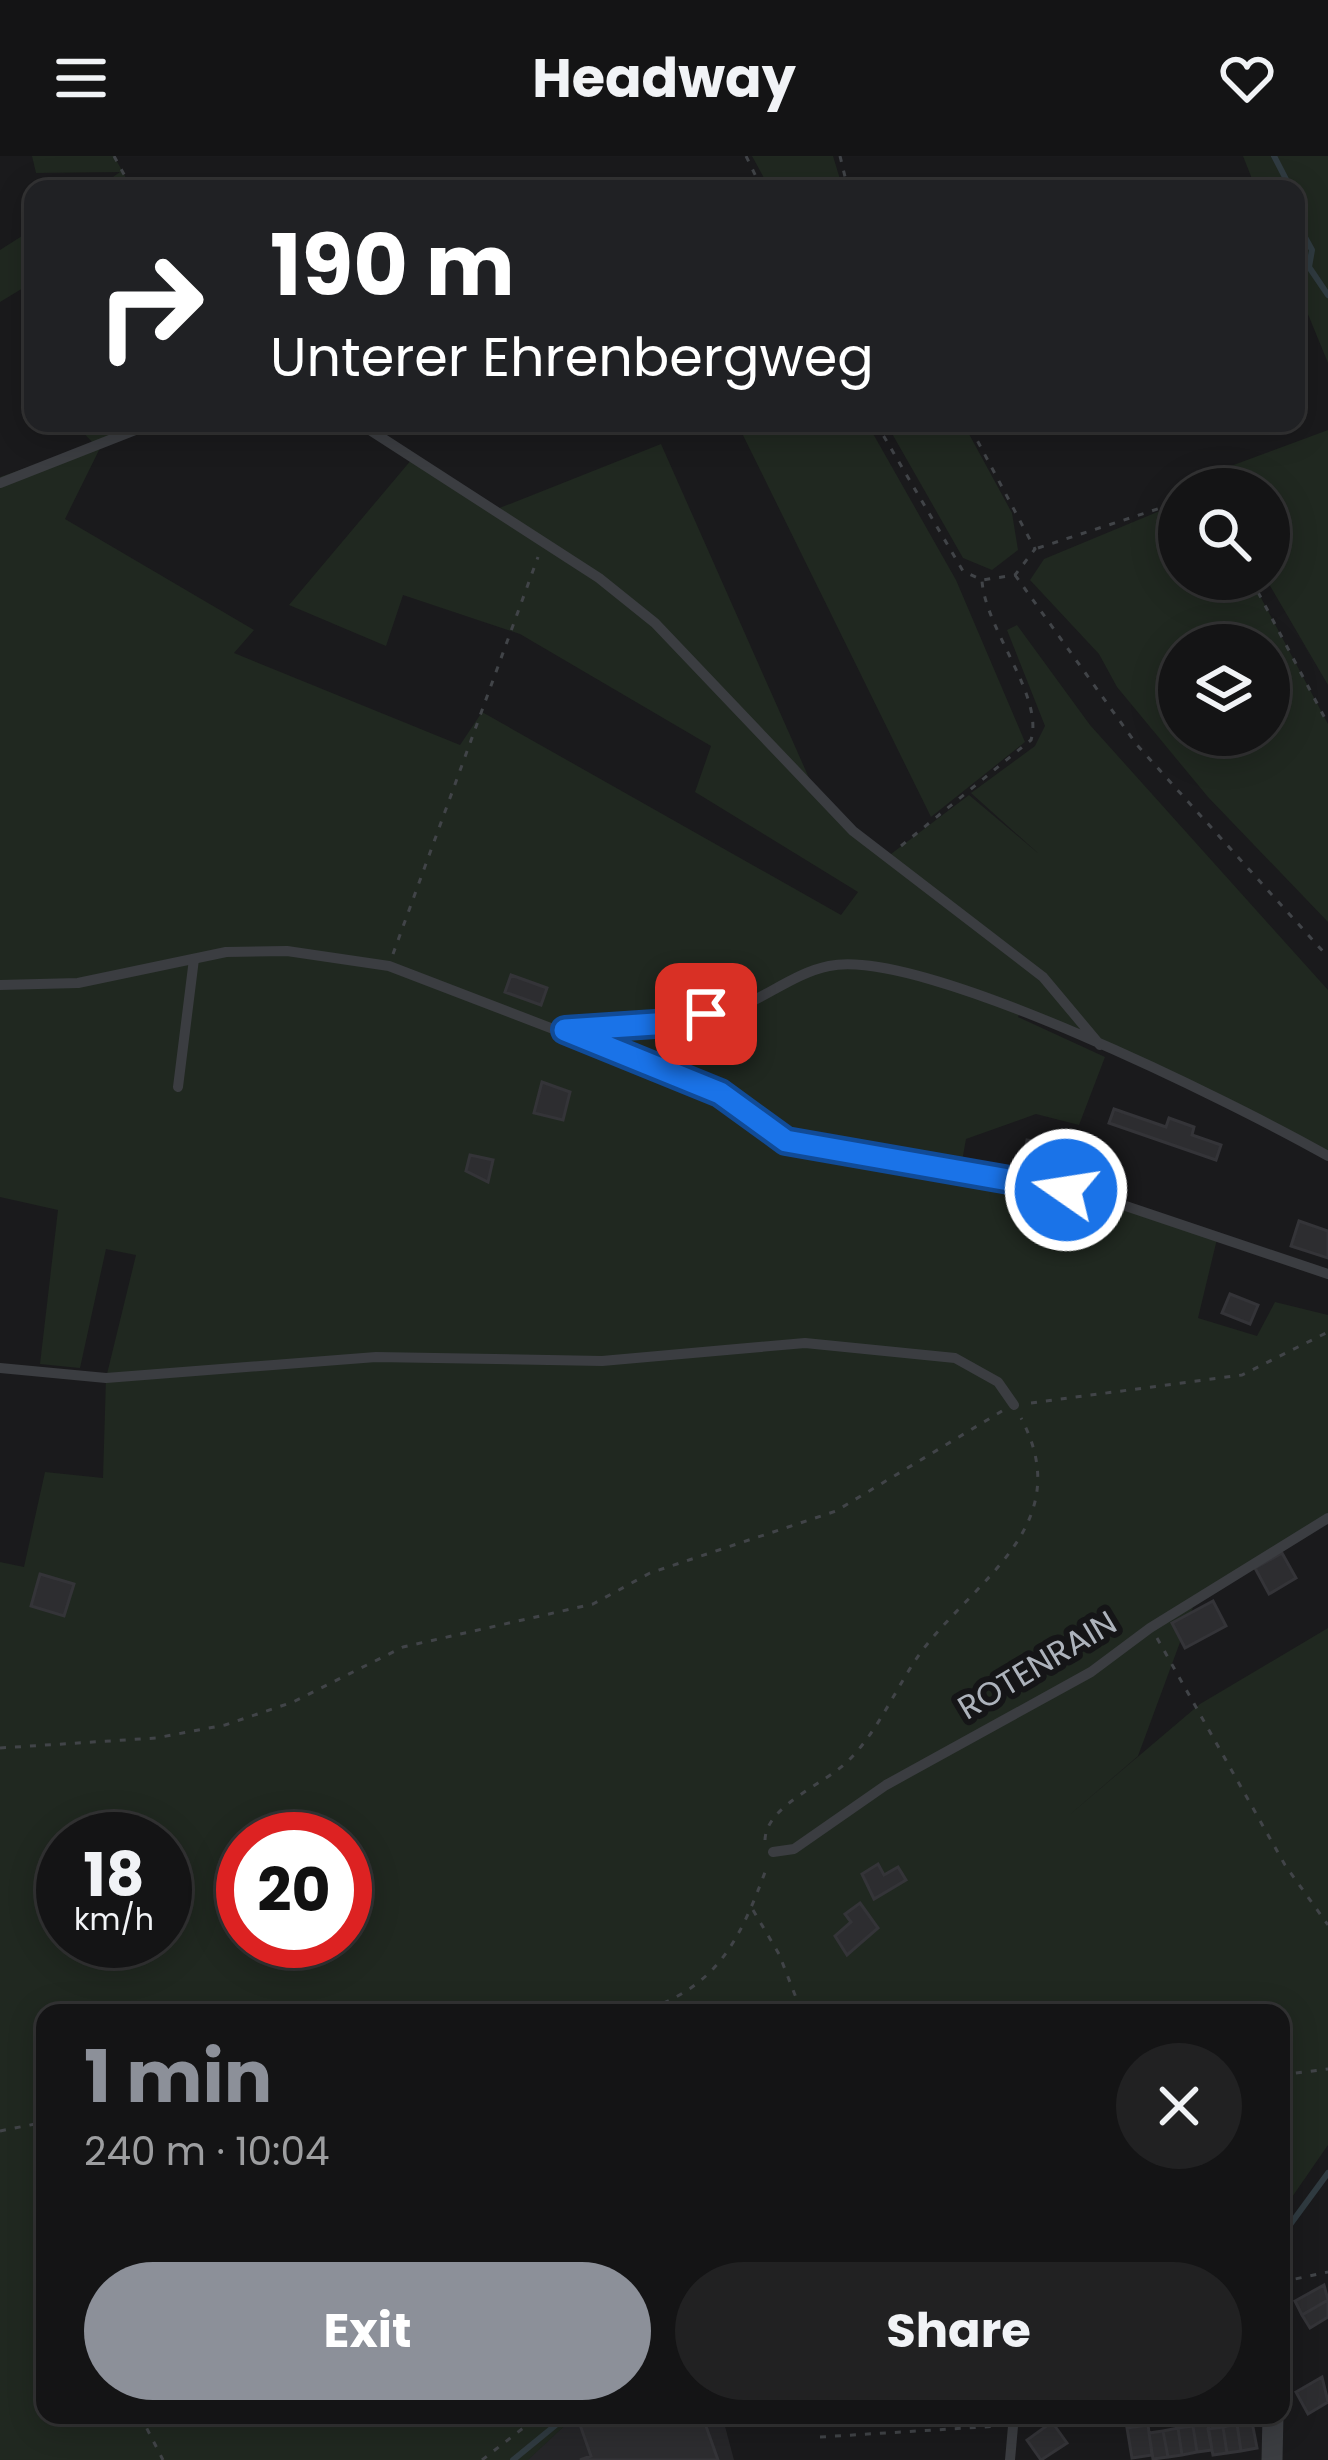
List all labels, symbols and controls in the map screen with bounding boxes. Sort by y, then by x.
text: Headway [532,40,796,116]
icon: menu [48,45,114,111]
icon: heart [1214,45,1280,111]
text: 190 m [270,207,515,324]
icon: right [72,228,228,384]
text: Unterer Ehrenbergweg [270,319,874,395]
map controls [1158,468,1290,756]
button: search [1158,468,1290,600]
button: layers [1158,624,1290,756]
pin [655,963,757,1065]
icon: arrive [673,981,739,1047]
position arrow [1003,1127,1129,1253]
street label: ROTENRAIN [949,1599,1125,1731]
speed limit sign: 20 [216,1812,372,1968]
text: 18 [83,1833,145,1917]
text: km/h [74,1898,154,1941]
text: 1 min [84,2026,272,2127]
button: close [1116,2043,1242,2169]
text: 240 m · 10:04 [84,2124,329,2179]
button: Exit [84,2262,651,2400]
button: Share [675,2262,1242,2400]

